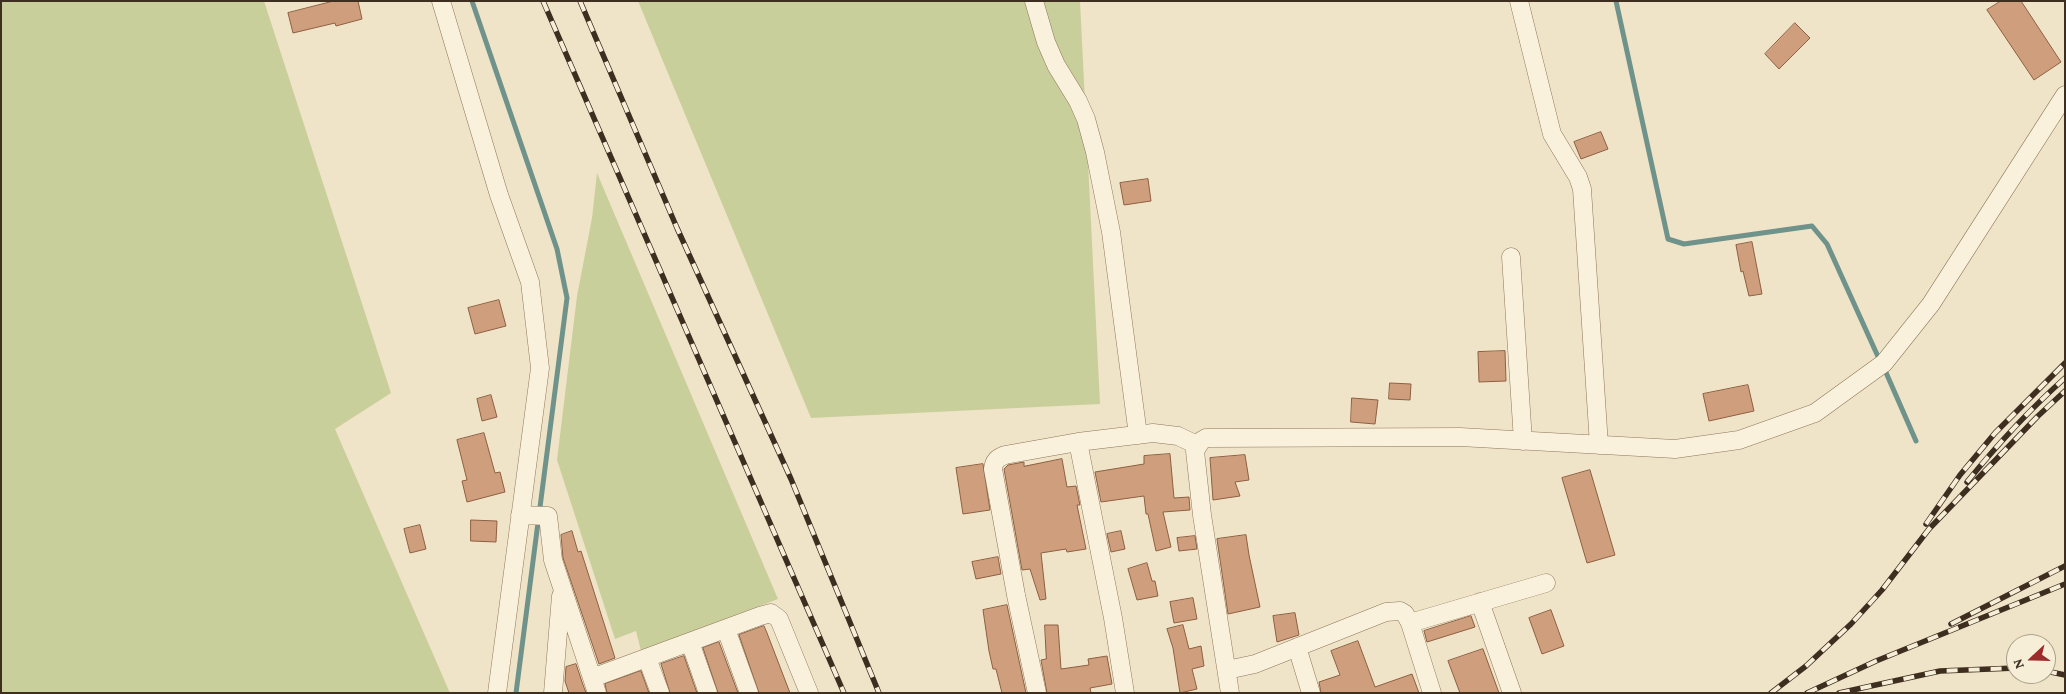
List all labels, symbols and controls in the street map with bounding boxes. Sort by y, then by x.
north arrow [2006,634,2056,684]
text: N [2009,657,2027,671]

